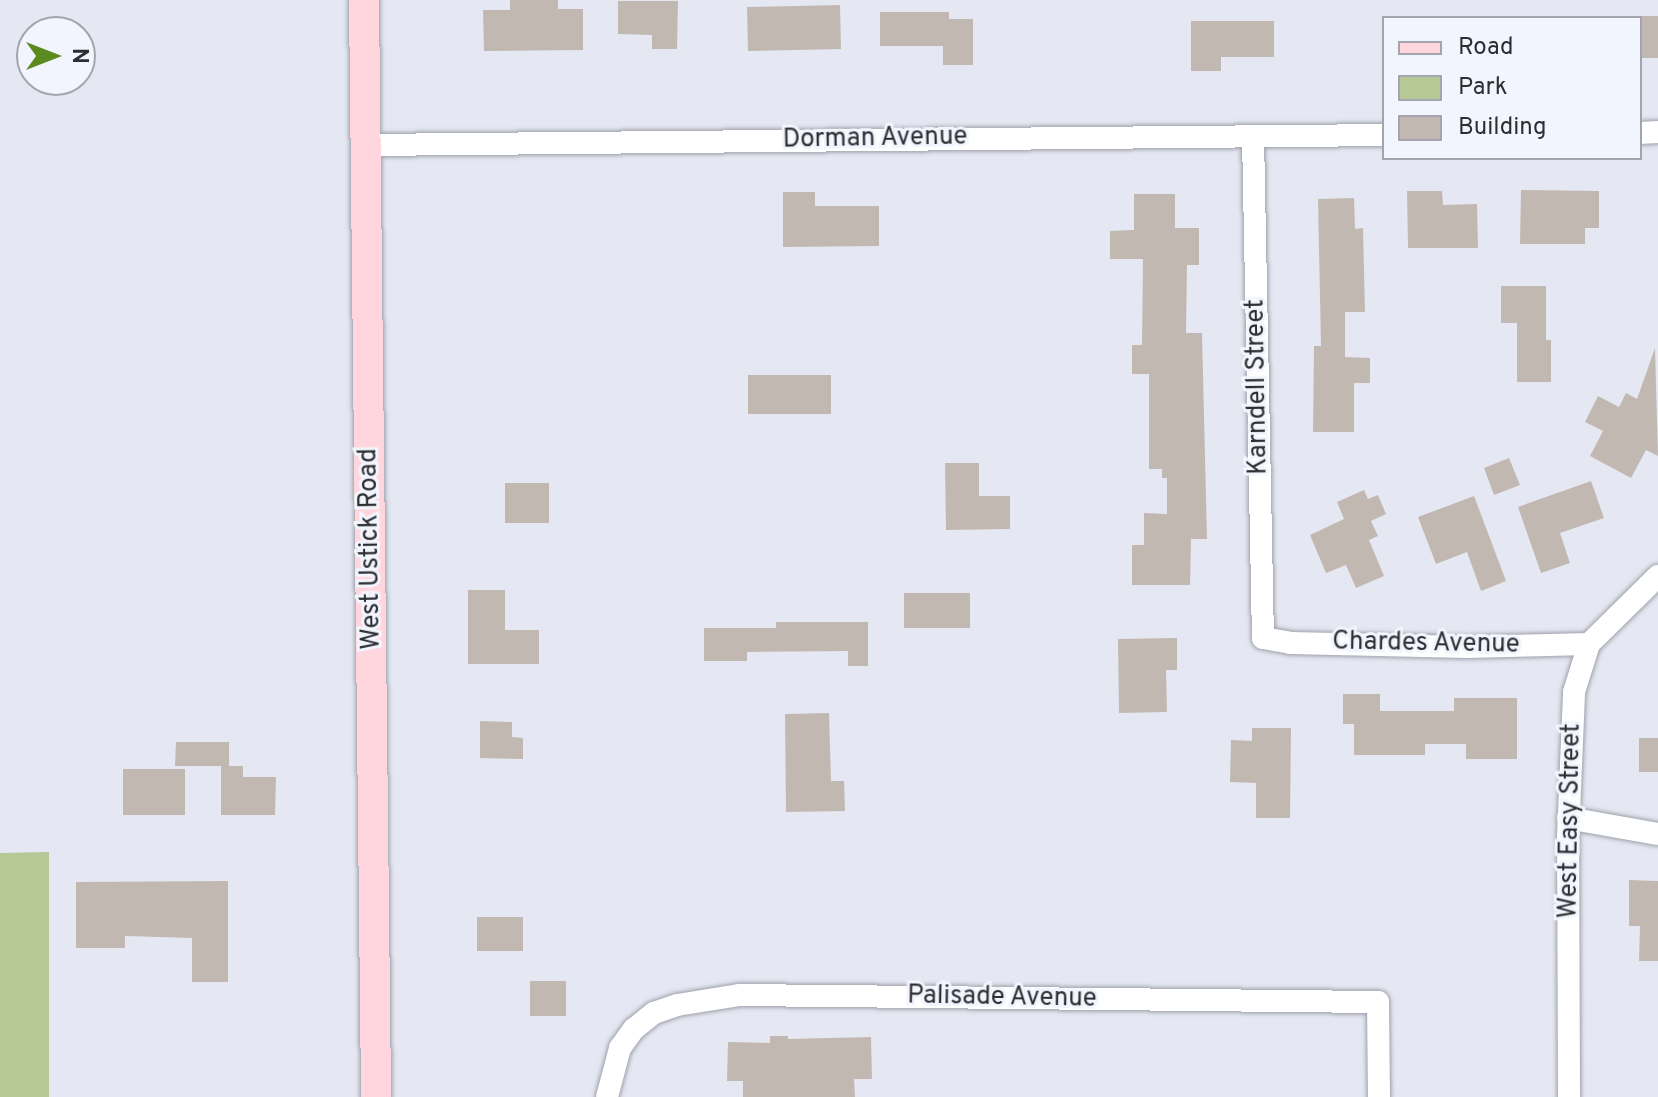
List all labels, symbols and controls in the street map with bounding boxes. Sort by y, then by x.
north arrow [16,16,96,96]
legend [1382,16,1642,160]
text: Road [1458,33,1514,63]
text: N [65,48,92,64]
text: Park [1458,73,1508,103]
text: Building [1458,113,1547,143]
street label: Dorman Avenue [782,122,968,156]
street label: Karndell Street [1241,299,1275,475]
street label: West Ustick Road [354,448,388,650]
street label: Chardes Avenue [1331,627,1521,661]
street label: West Easy Street [1554,723,1588,919]
street label: Palisade Avenue [906,981,1098,1015]

